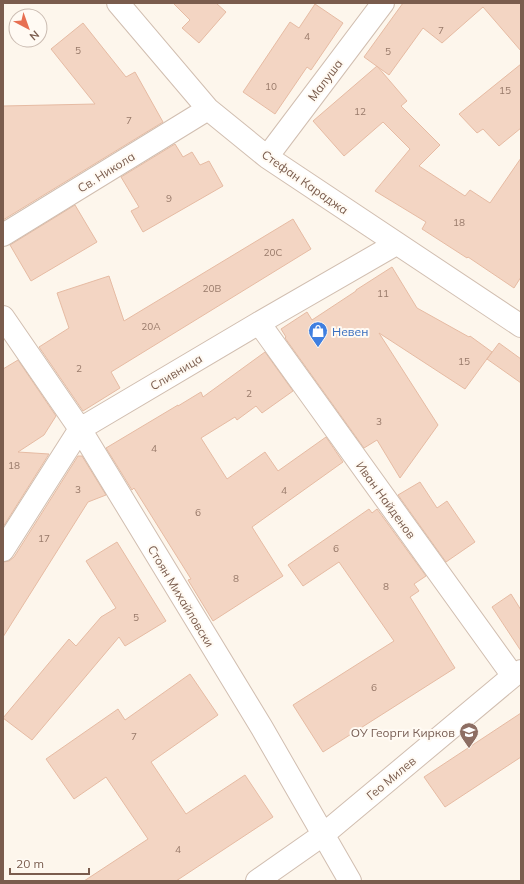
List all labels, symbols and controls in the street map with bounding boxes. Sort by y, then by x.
north arrow [8,8,48,48]
house number: 7 [438,24,444,37]
text: N [27,28,42,44]
house number: 4 [304,30,310,43]
house number: 5 [75,44,81,57]
house number: 5 [385,45,391,58]
street label: Малуша [304,56,346,104]
house number: 10 [265,80,277,93]
house number: 15 [499,84,511,97]
house number: 12 [354,105,366,118]
house number: 7 [126,114,132,127]
street label: Стефан Караджа [259,147,351,217]
street label: Св. Никола [75,148,137,196]
house number: 9 [166,192,172,205]
house number: 18 [453,216,465,229]
house number: 20C [264,246,283,259]
house number: 20B [203,282,222,295]
house number: 11 [377,287,389,300]
house number: 20A [141,320,161,333]
shop icon: Невен [307,320,329,348]
place label: Невен [332,324,368,339]
street label: Сливница [147,351,205,393]
house number: 15 [458,355,470,368]
house number: 2 [76,362,82,375]
house number: 2 [246,387,252,400]
house number: 3 [376,415,382,428]
house number: 4 [151,442,157,455]
street label: Иван Найденов [353,458,419,542]
house number: 18 [8,459,20,472]
house number: 3 [75,483,81,496]
house number: 4 [281,484,287,497]
house number: 6 [195,506,201,519]
house number: 17 [38,532,50,545]
street label: Стоян Михайловски [145,542,217,650]
house number: 6 [333,542,339,555]
house number: 8 [233,572,239,585]
house number: 8 [383,580,389,593]
house number: 5 [133,611,139,624]
house number: 6 [371,681,377,694]
school or university icon: ОУ Георги Кирков [458,721,480,749]
place label: ОУ Георги Кирков [351,725,455,740]
house number: 7 [131,730,137,743]
street label: Гео Милев [363,753,419,803]
house number: 4 [175,843,181,856]
scale bar [10,850,89,876]
text: 20 m [16,856,44,871]

